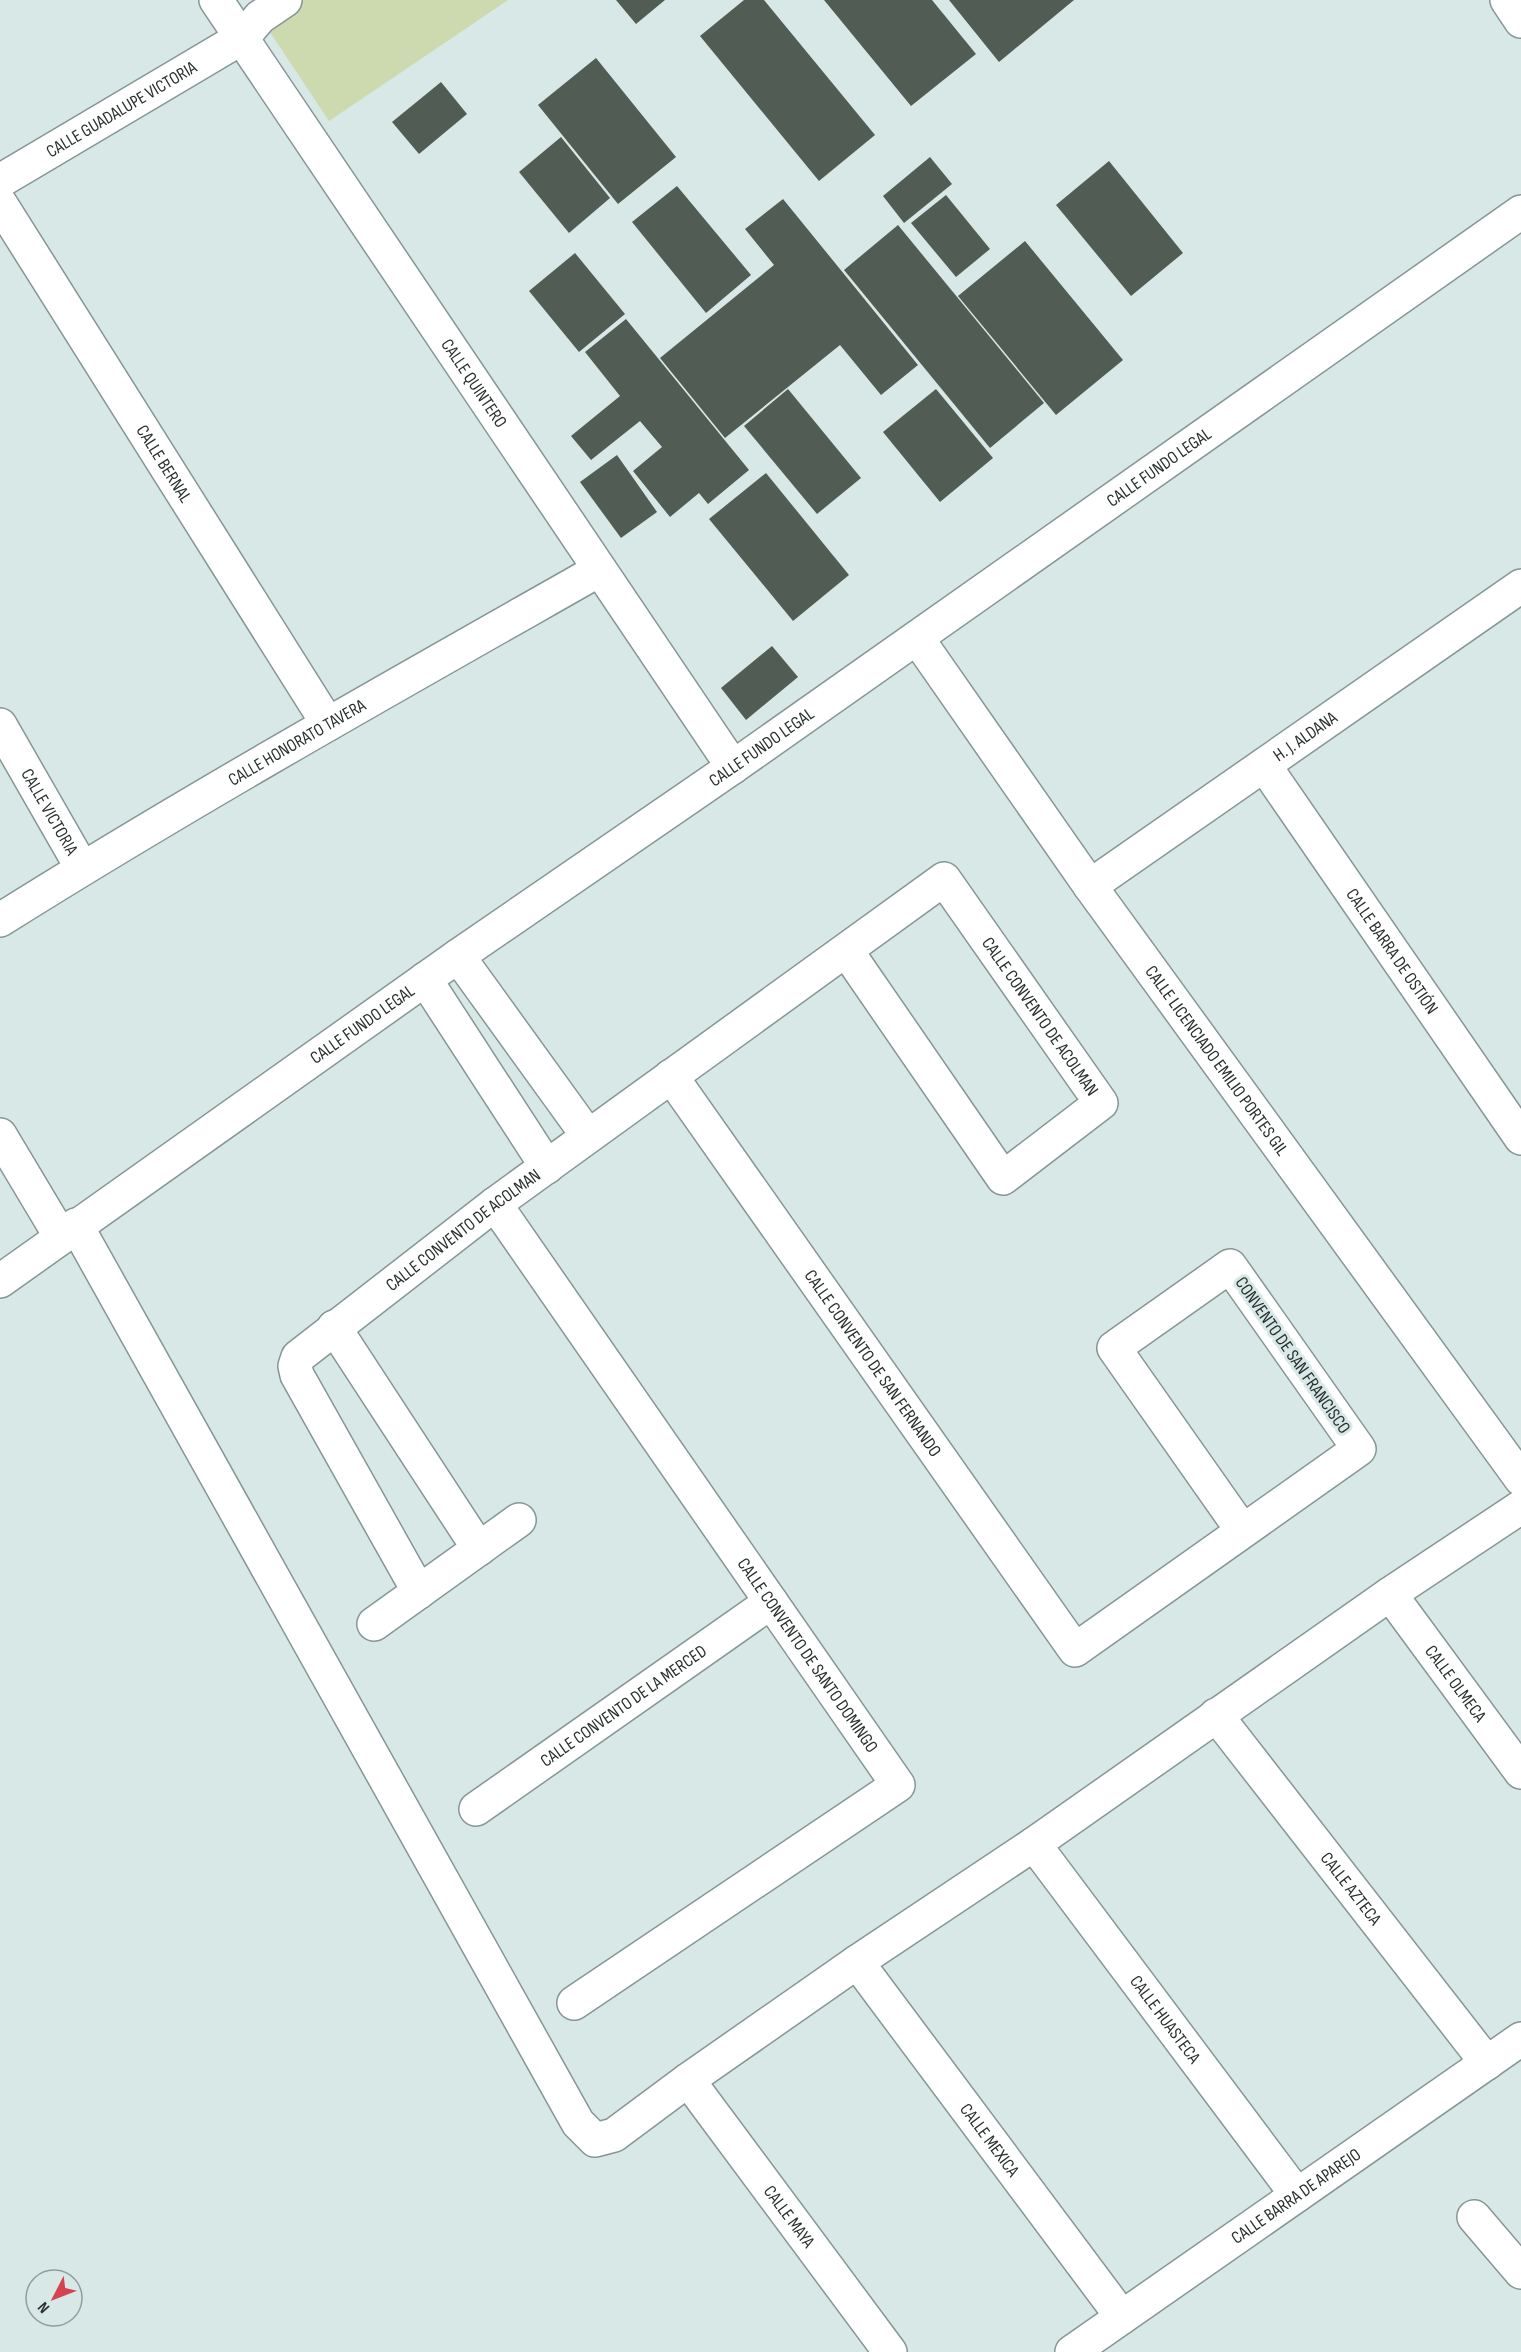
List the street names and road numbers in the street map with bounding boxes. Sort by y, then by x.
street label: CALLE GUADALUPE VICTORIA [43,57,201,162]
street label: CALLE QUINTERO [436,335,511,432]
street label: CALLE BERNAL [131,421,196,507]
street label: CALLE FUNDO LEGAL [1103,423,1216,512]
street label: CALLE HONORATO TAVERA [225,695,370,791]
street label: CALLE FUNDO LEGAL [705,703,818,791]
street label: H. J. ALDANA [1269,707,1341,766]
street label: CALLE VICTORIA [16,765,82,859]
street label: CALLE BARRA DE OSTIÓN [1341,885,1442,1018]
street label: CALLE CONVENTO DE ACOLMAN [977,933,1103,1100]
street label: CALLE LICENCIADO EMILIO PORTES GIL [1140,962,1293,1160]
street label: CALLE FUNDO LEGAL [306,980,419,1069]
street label: CALLE CONVENTO DE ACOLMAN [382,1165,545,1296]
street label: CALLE CONVENTO DE SAN FERNANDO [800,1266,946,1461]
street label: CONVENTO DE SAN FRANCISCO [1231,1273,1355,1438]
street label: CALLE CONVENTO DE SANTO DOMINGO [733,1554,882,1757]
street label: CALLE CONVENTO DE LA MERCED [536,1640,711,1772]
street label: CALLE OLMECA [1420,1641,1491,1726]
street label: CALLE AZTECA [1316,1848,1386,1930]
street label: CALLE HUASTECA [1125,1972,1205,2068]
street label: CALLE MEXICA [955,2099,1024,2181]
street label: CALLE BARRA DE APAREJO [1227,2144,1365,2249]
street label: CALLE MAYA [759,2182,819,2252]

